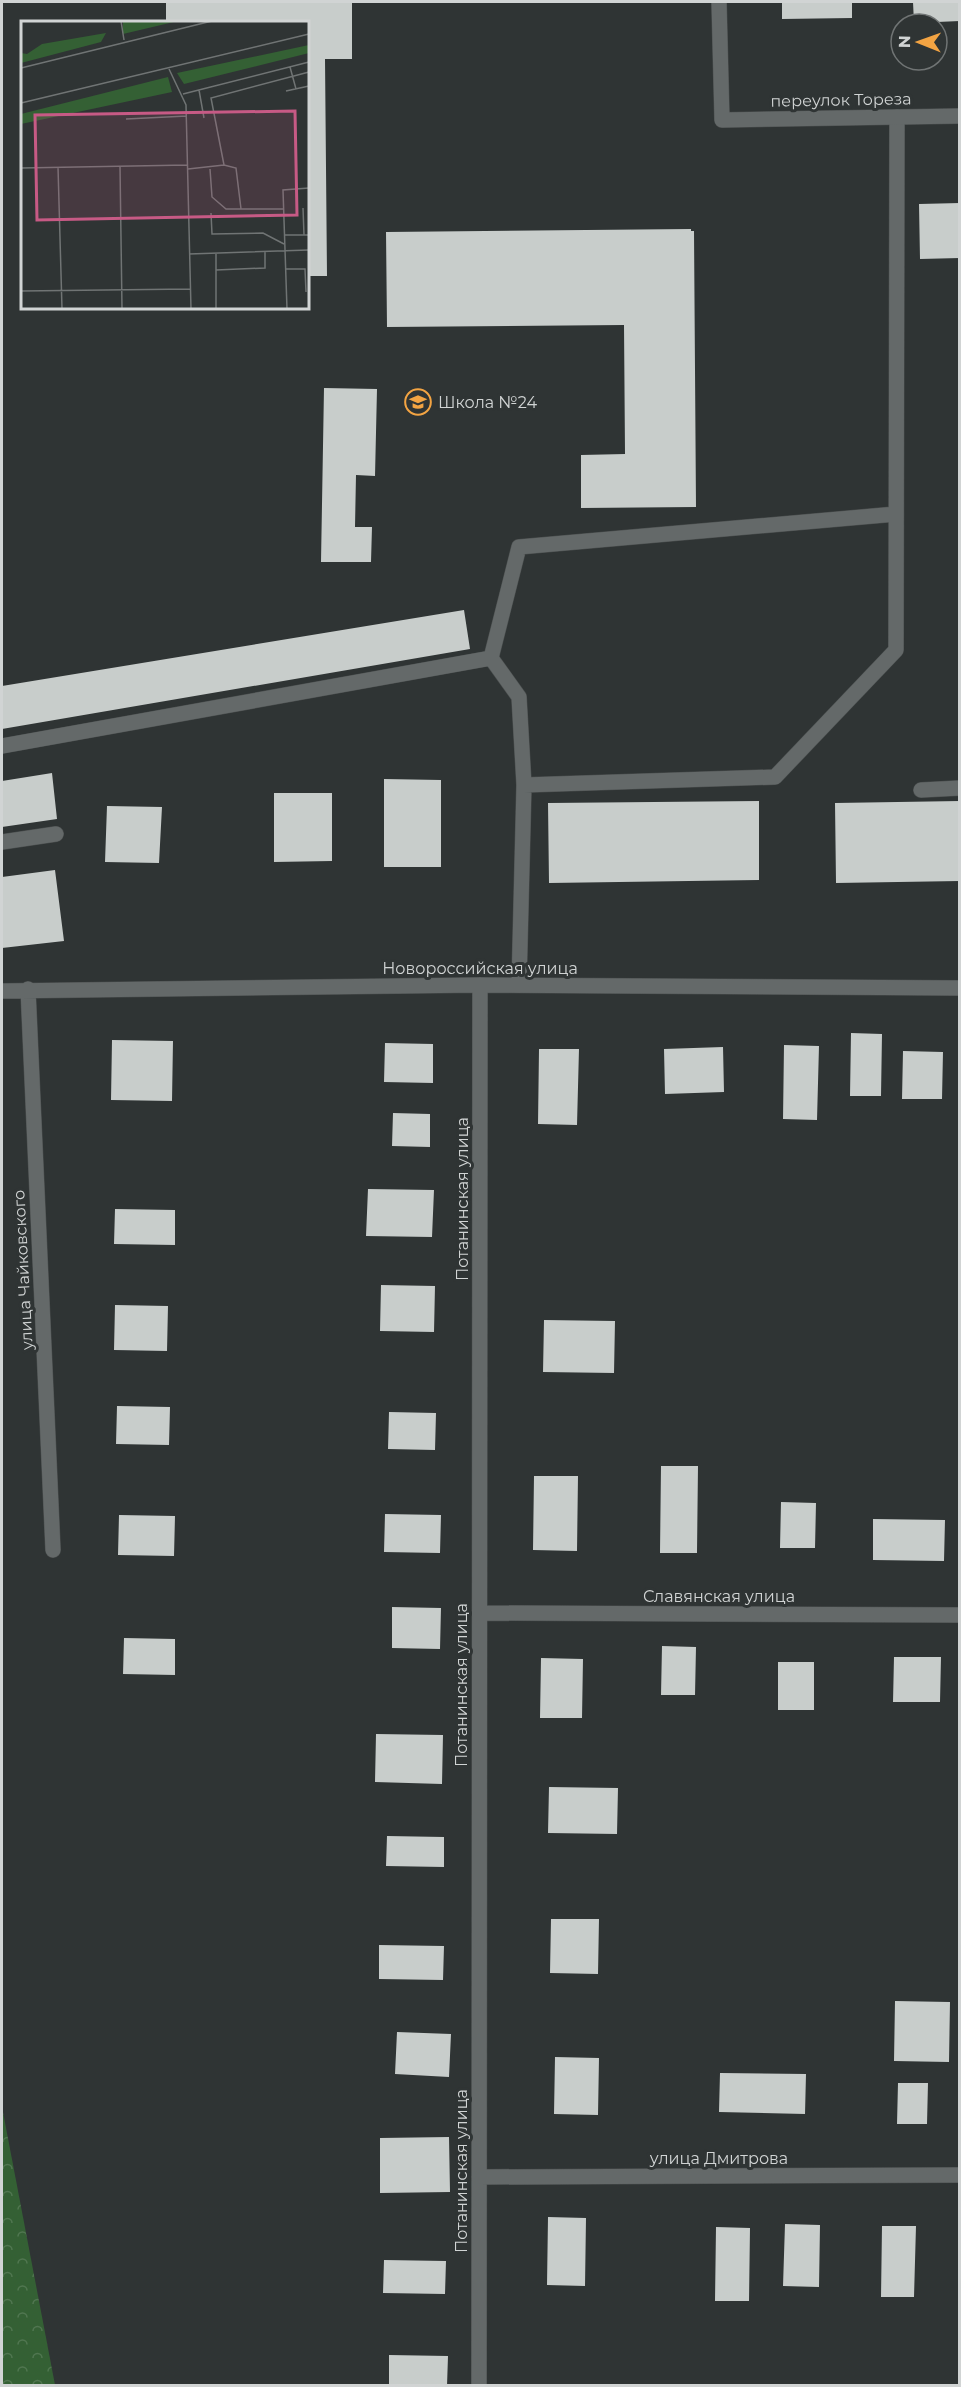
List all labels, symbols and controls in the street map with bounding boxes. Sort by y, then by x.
north arrow [889,12,949,72]
inset map [21,21,309,309]
text: N [895,35,914,48]
street label: переулок Тореза [770,89,912,111]
school or university icon: Школа №24 [403,387,433,417]
place label: Школа №24 [438,393,538,412]
street label: Новороссийская улица [382,959,578,978]
street label: Потанинская улица [453,1117,472,1281]
street label: улица Чайковского [9,1189,37,1352]
street label: Славянская улица [643,1587,795,1606]
street label: Потанинская улица [452,1603,471,1767]
street label: Потанинская улица [452,2089,471,2253]
street label: улица Дмитрова [649,2149,788,2168]

